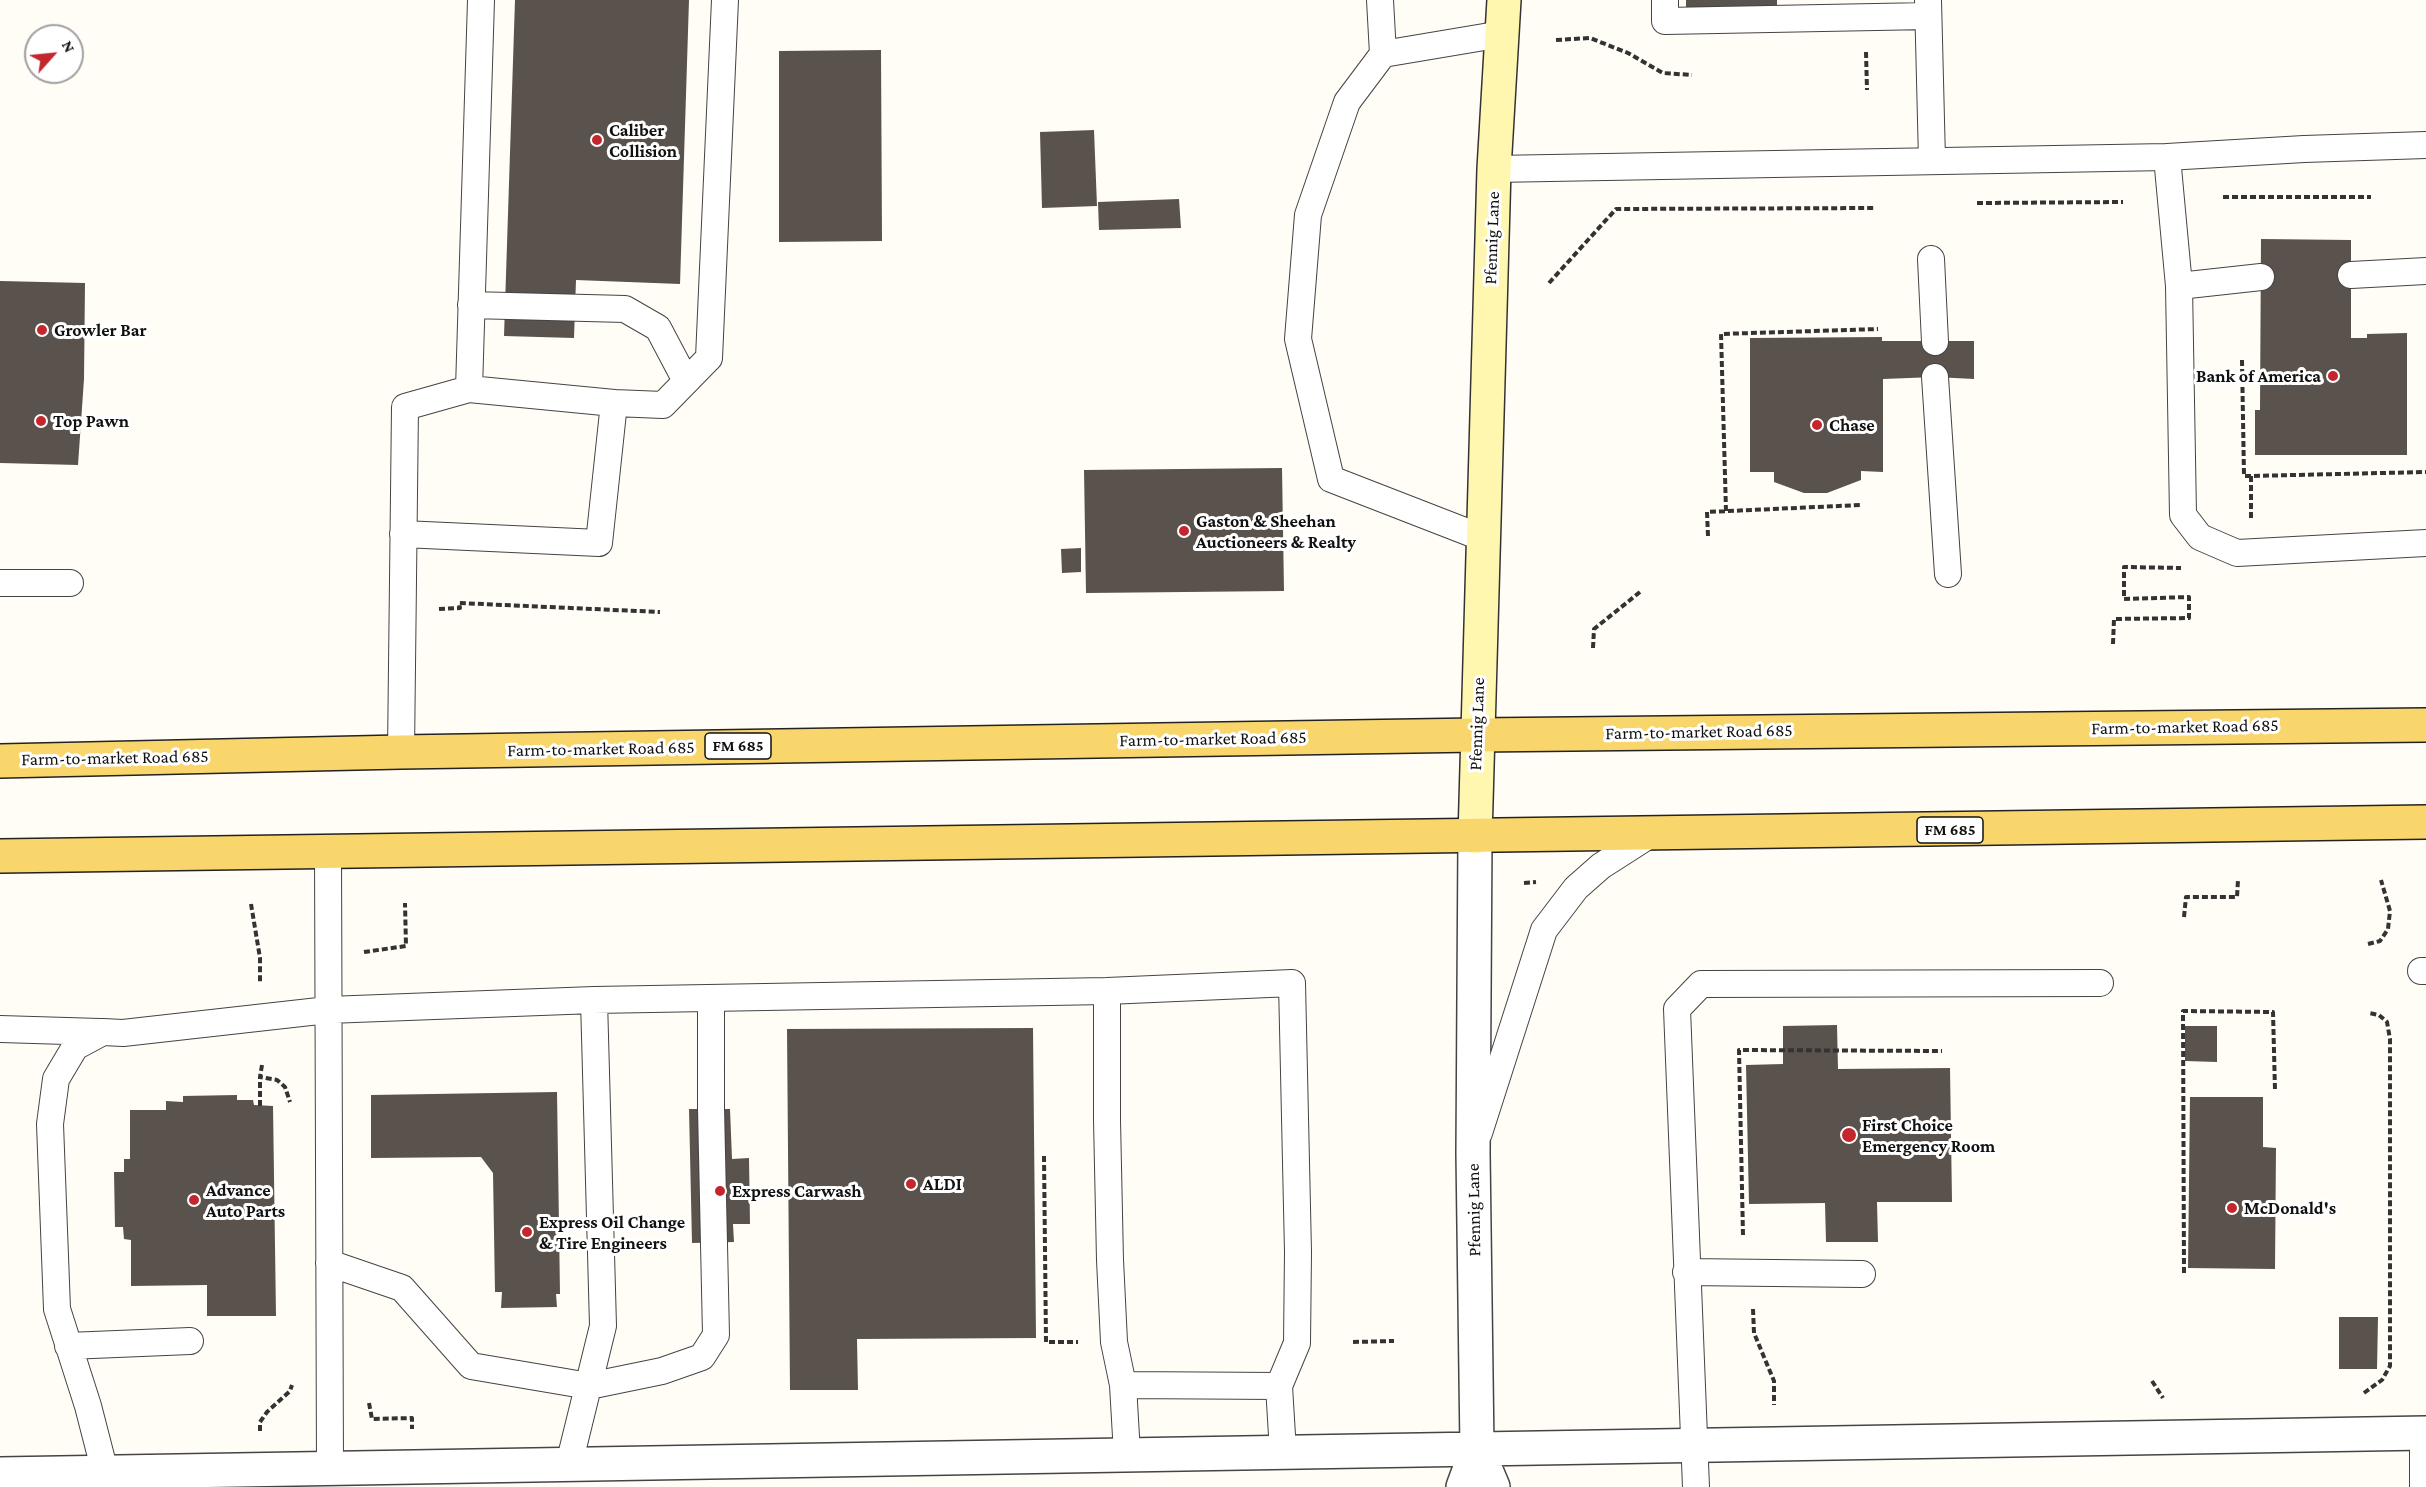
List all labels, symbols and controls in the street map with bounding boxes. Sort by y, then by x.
north arrow [24,24,84,84]
text: N [59,38,79,55]
place label: Caliber Collision [609,119,677,162]
marker: Caliber Collision [590,133,604,147]
street label: Pfennig Lane [1480,191,1504,285]
place label: Growler Bar [54,319,147,341]
marker: Growler Bar [35,323,49,337]
place label: Bank of America [2196,365,2321,387]
marker: Bank of America [2326,369,2340,383]
place label: Top Pawn [53,410,129,432]
marker: Top Pawn [34,414,48,428]
place label: Chase [1829,414,1875,436]
marker: Chase [1810,418,1824,432]
place label: Gaston & Sheehan Auctioneers & Realty [1196,510,1356,552]
marker: Gaston & Sheehan Auctioneers & Realty [1177,524,1191,538]
street label: Pfennig Lane [1465,677,1489,771]
street label: Farm-to-market Road 685 [2091,715,2279,739]
street label: Farm-to-market Road 685 [1605,720,1793,744]
street label: Farm-to-market Road 685 [1119,727,1307,751]
road number: FM 685 [705,733,771,759]
street label: Farm-to-market Road 685 [507,737,695,761]
street label: Farm-to-market Road 685 [21,746,209,770]
road number: FM 685 [1917,817,1983,843]
place label: First Choice Emergency Room [1862,1114,1995,1156]
marker: First Choice Emergency Room [1840,1126,1858,1144]
street label: Pfennig Lane [1462,1163,1486,1257]
place label: ALDI [923,1173,962,1195]
marker: ALDI [904,1177,918,1191]
place label: Advance Auto Parts [206,1179,285,1222]
place label: Express Carwash [732,1180,862,1202]
marker: Express Carwash [713,1184,727,1198]
marker: Advance Auto Parts [187,1193,201,1207]
place label: McDonald's [2244,1197,2336,1219]
marker: McDonald's [2225,1201,2239,1215]
place label: Express Oil Change & Tire Engineers [539,1211,685,1254]
marker: Express Oil Change & Tire Engineers [520,1225,534,1239]

